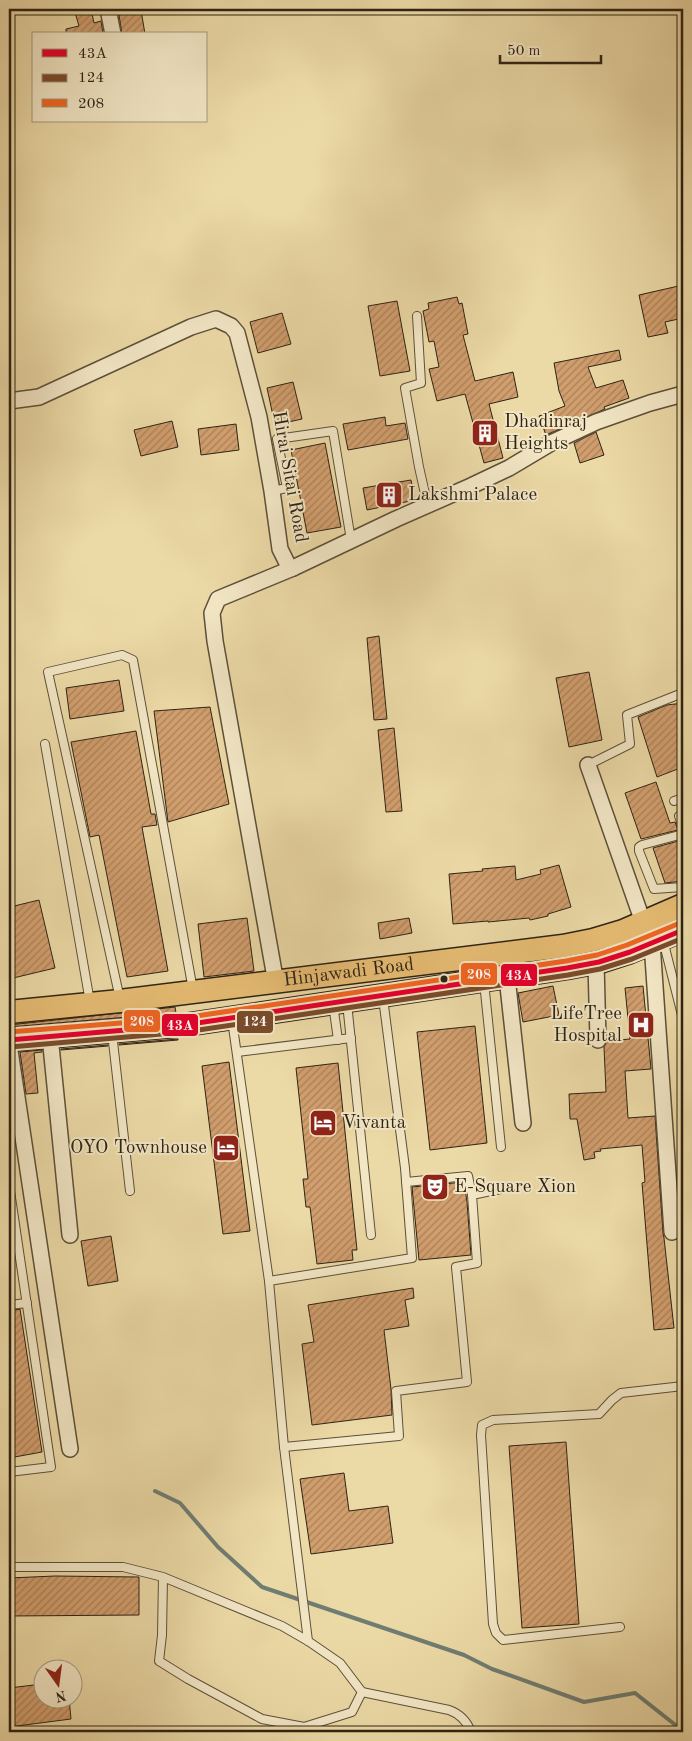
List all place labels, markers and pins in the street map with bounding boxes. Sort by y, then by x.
place label: Dhadinraj Heights [504,413,587,454]
building icon: Dhadinraj Heights [470,418,500,448]
building icon: Lakshmi Palace [374,480,404,510]
place label: Lakshmi Palace [408,486,537,505]
unlabelled marker [439,974,449,984]
place label: LifeTree Hospital [550,1005,622,1046]
hospital icon: LifeTree Hospital [626,1010,656,1040]
hotel icon: Vivanta [308,1108,338,1138]
place label: Vivanta [342,1114,407,1133]
hotel icon: OYO Townhouse [211,1133,241,1163]
place label: OYO Townhouse [70,1139,207,1158]
theatre icon: E-Square Xion [420,1172,450,1202]
place label: E-Square Xion [454,1178,576,1197]

